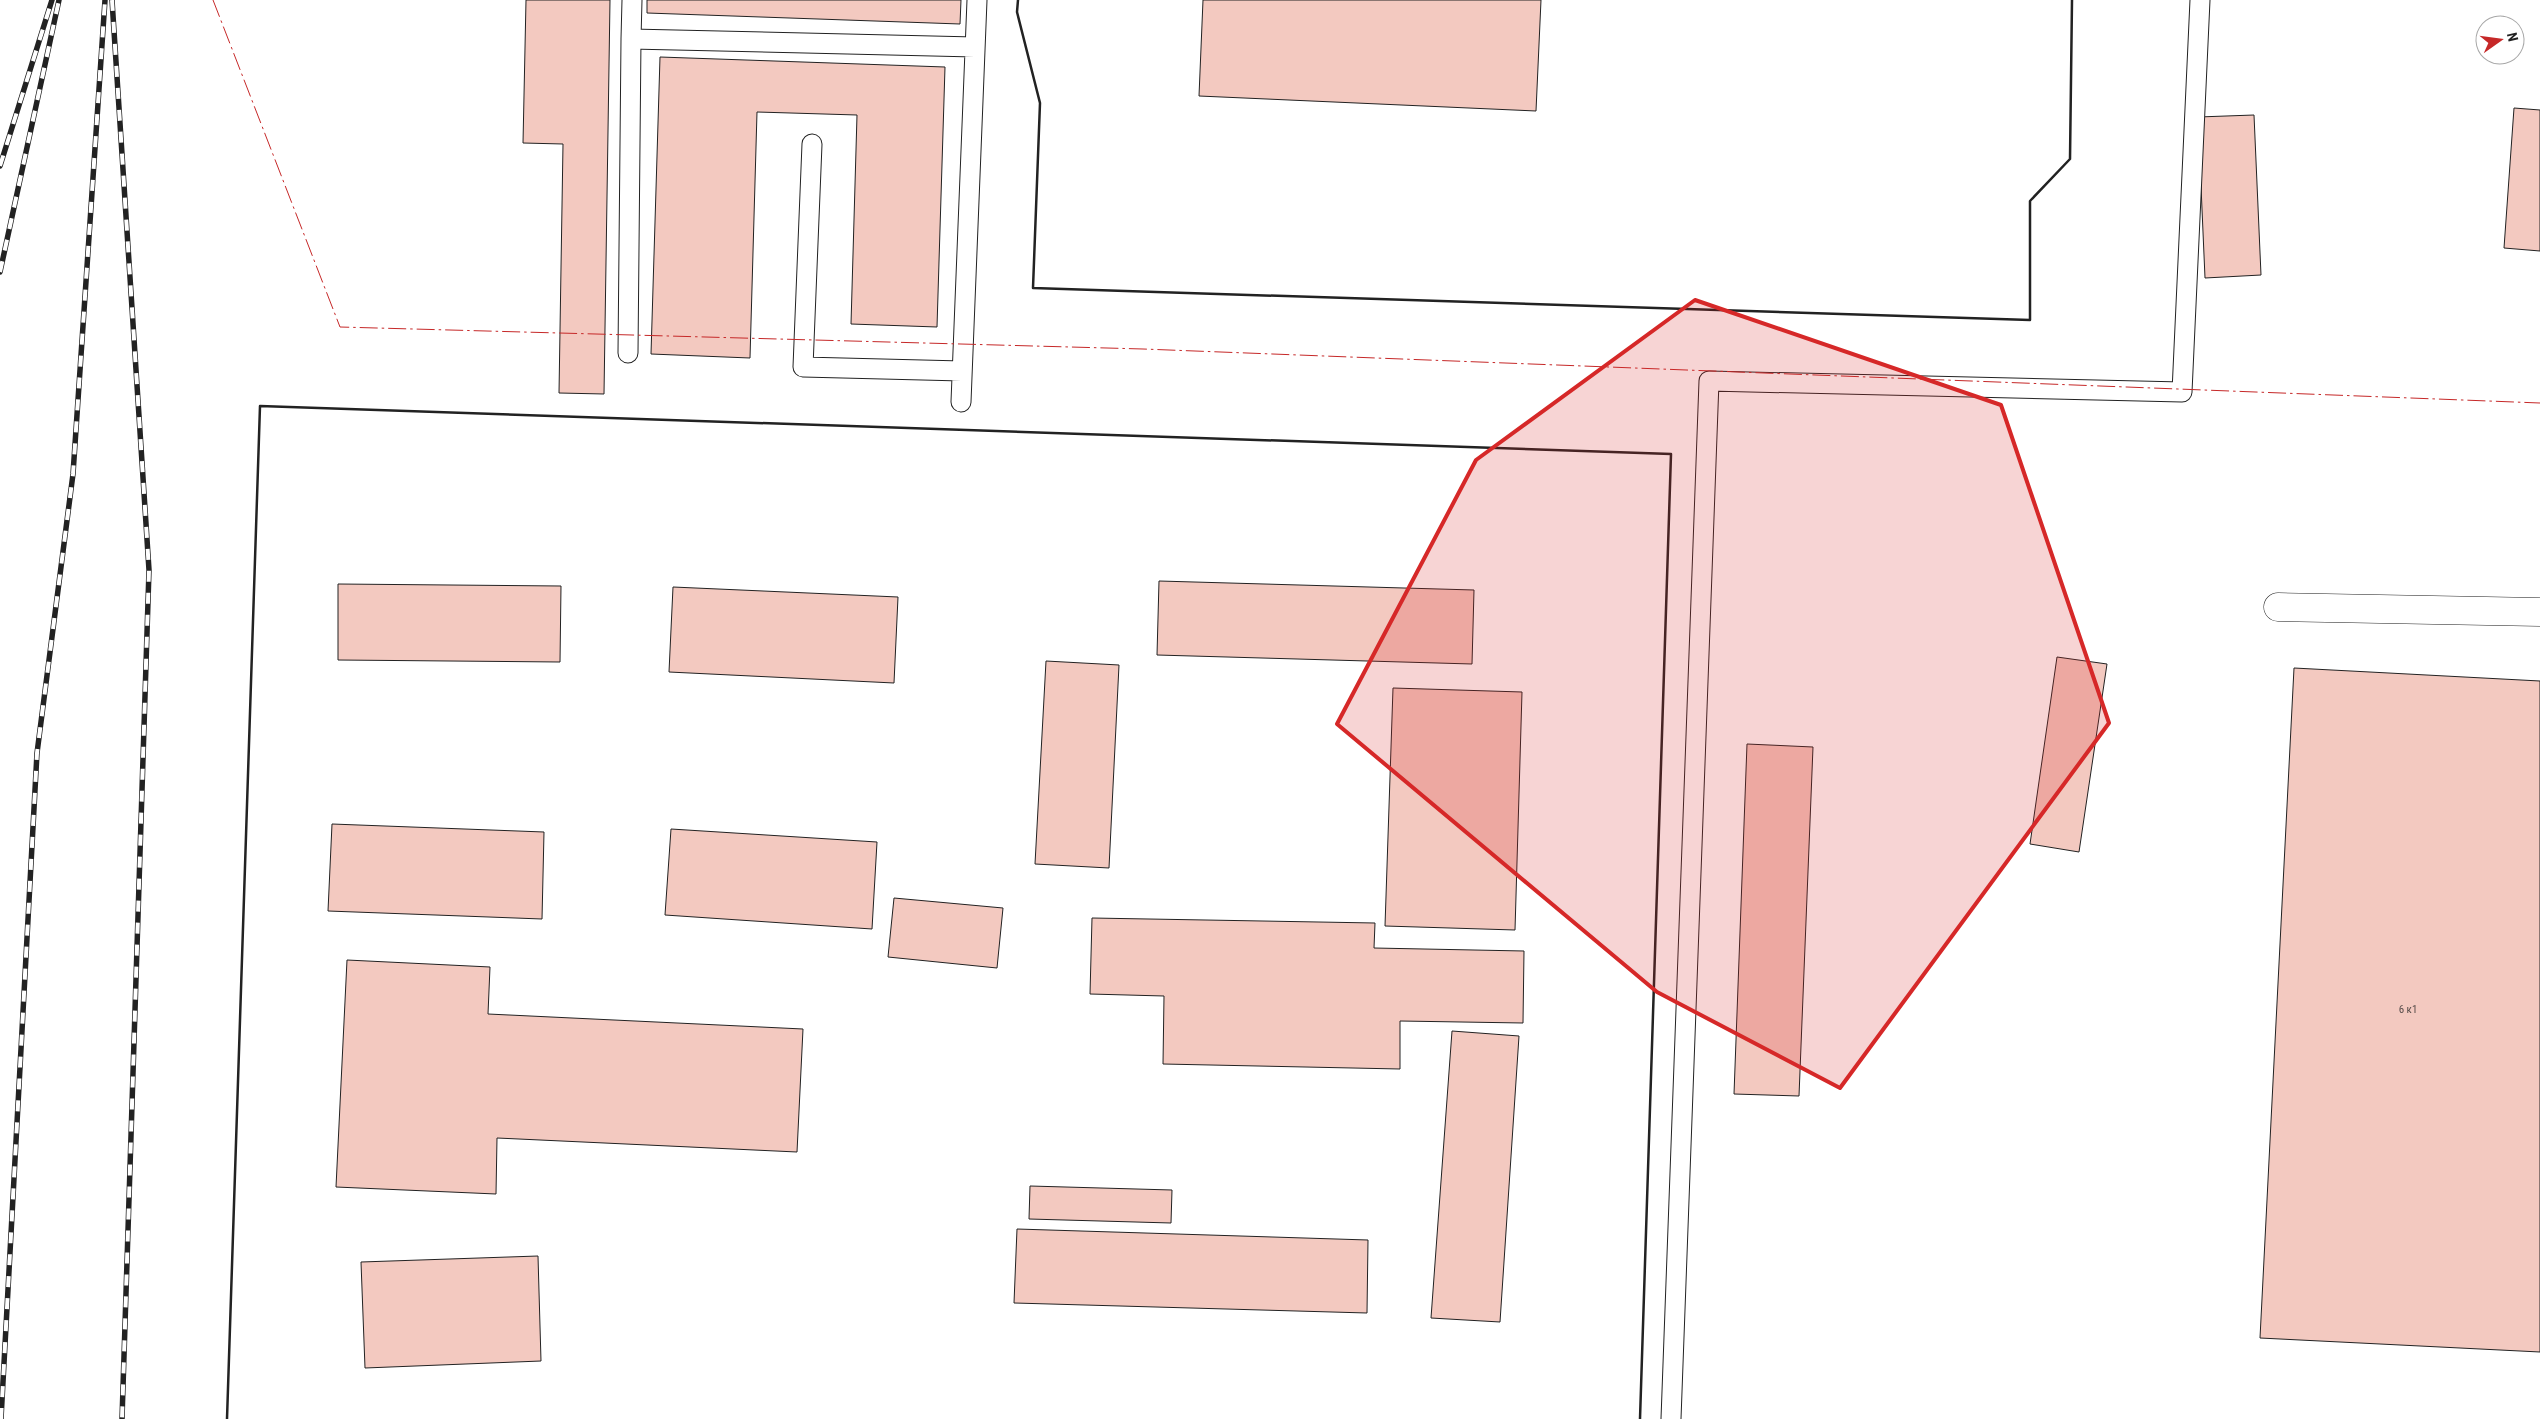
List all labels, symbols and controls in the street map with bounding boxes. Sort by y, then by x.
north arrow [2475,15,2525,65]
text: N [2504,31,2521,43]
house number: 6 к1 [2399,1003,2417,1016]

